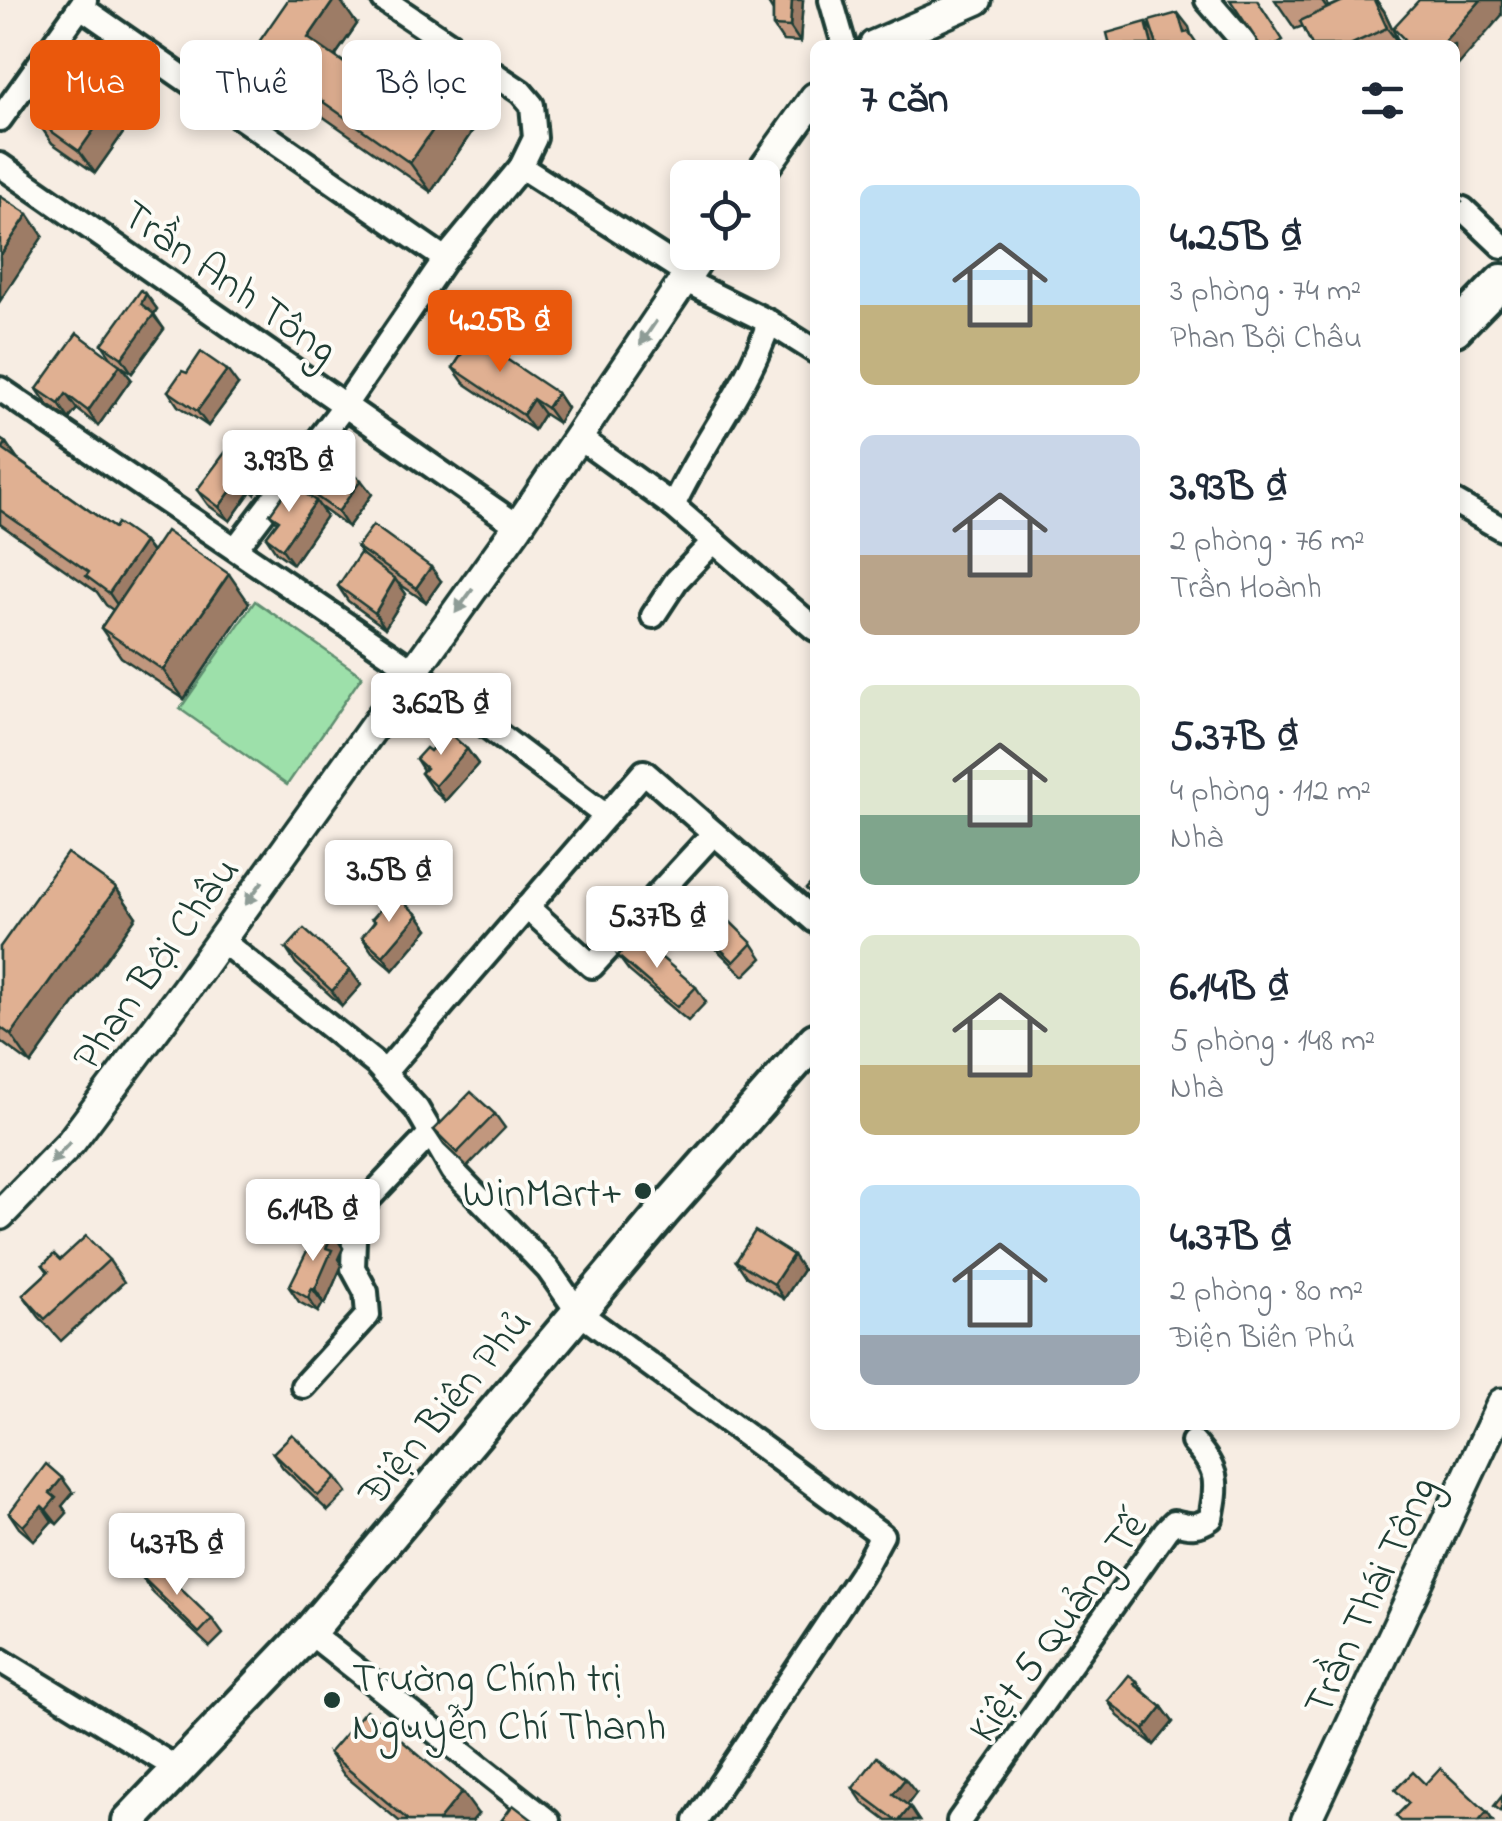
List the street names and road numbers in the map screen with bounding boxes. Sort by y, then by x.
street label: Trần Anh Tông [108,186,349,381]
street label: Phan Bội Châu [59,845,256,1085]
street label: Điện Biên Phủ [344,1296,548,1522]
street label: Trần Thái Tông [1290,1467,1454,1727]
street label: Kiệt 5 Quảng Tế [955,1498,1166,1757]

